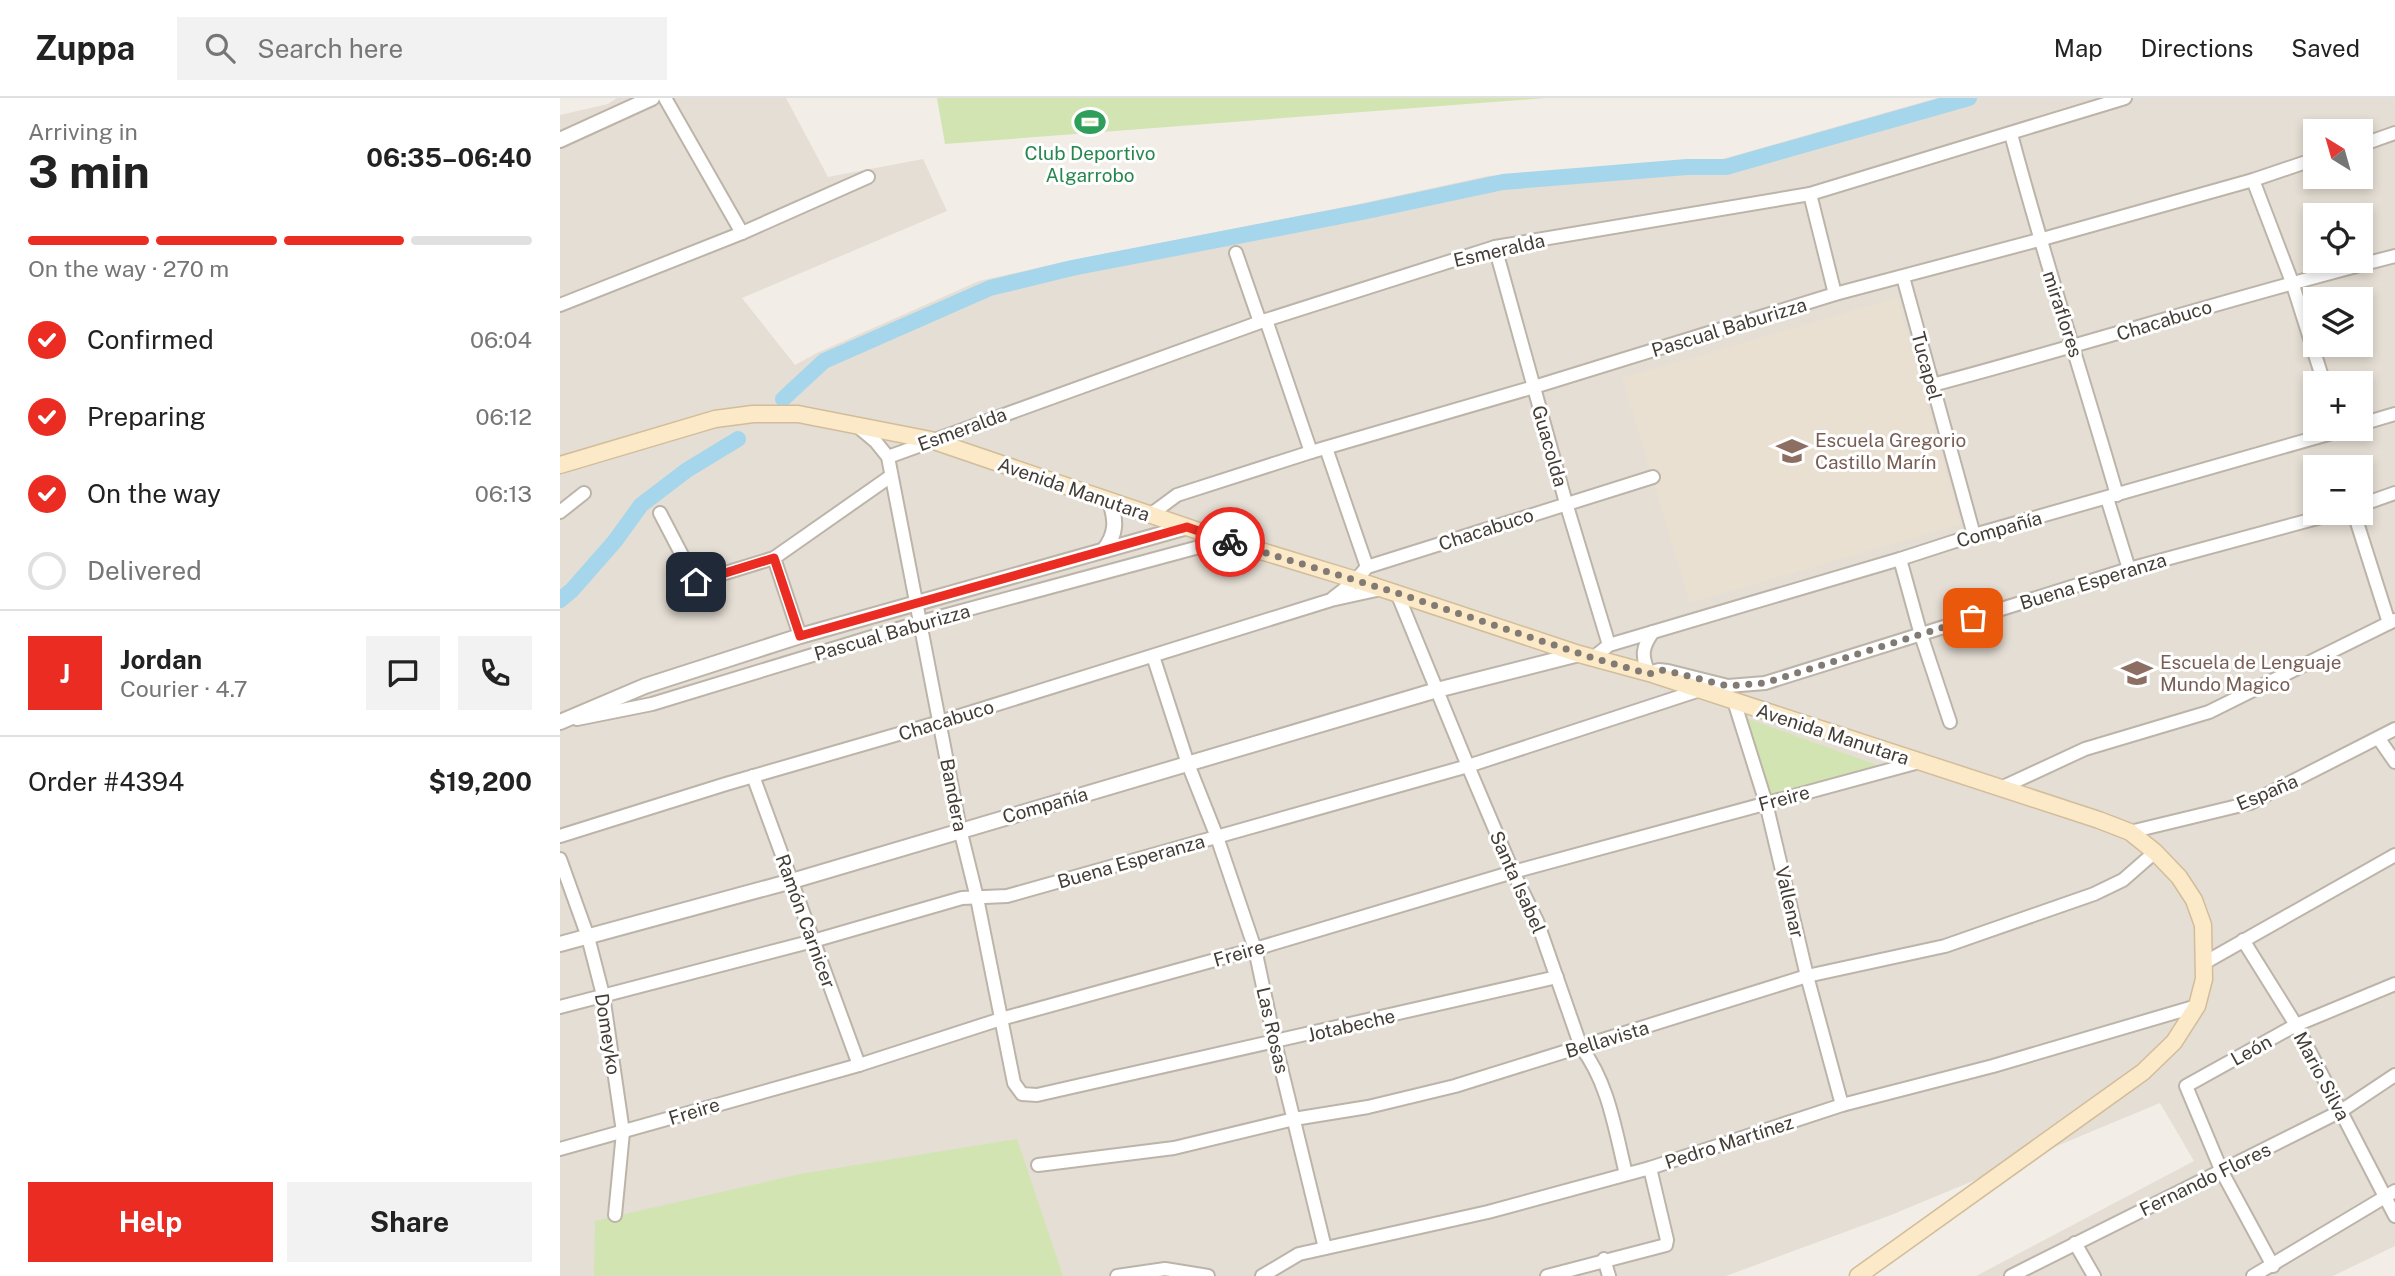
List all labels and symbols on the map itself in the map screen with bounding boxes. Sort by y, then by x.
sports icon: Club Deportivo Algarrobo [1073,105,1107,139]
north arrow [2303,119,2373,189]
place label: Club Deportivo Algarrobo [1025,142,1155,186]
street label: Esmeralda [1451,229,1547,271]
street label: miraflores [2039,268,2087,360]
street label: Pascual Baburizza [1649,293,1809,361]
street label: Chacabuco [2114,295,2214,345]
street label: Tucapel [1907,329,1947,403]
street label: Esmeralda [914,403,1010,455]
street label: Guacolda [1528,403,1572,489]
place label: Escuela Gregorio Castillo Marín [1815,429,1966,473]
school or university icon: Escuela Gregorio Castillo Marín [1775,434,1809,468]
street label: Avenida Manutara [995,453,1153,525]
street label: Chacabuco [1436,503,1536,555]
street label: Compañía [1954,506,2044,552]
courier [1195,507,1265,577]
street label: Buena Esperanza [2017,548,2169,614]
pin [666,552,726,612]
pin [1943,588,2003,648]
street label: Pascual Baburizza [812,599,972,665]
place label: Escuela de Lenguaje Mundo Magico [2160,651,2342,695]
school or university icon: Escuela de Lenguaje Mundo Magico [2120,656,2154,690]
street label: Chacabuco [896,695,996,745]
street label: Avenida Manutara [1754,699,1912,769]
street label: Bandera [936,757,972,833]
street label: España [2233,769,2301,815]
street label: Freire [1756,781,1812,815]
street label: Compañía [1000,782,1090,828]
street label: Santa Isabel [1486,827,1550,937]
street label: Buena Esperanza [1055,829,1207,893]
street label: Ramón Carnicer [772,851,840,991]
street label: Vallenar [1771,864,1809,940]
street label: Freire [1211,935,1267,971]
street label: Las Rosas [1252,985,1294,1075]
street label: Domeyko [591,992,625,1076]
street label: Jotabeche [1305,1004,1397,1046]
street label: Bellavista [1562,1016,1652,1062]
street label: Mario Silva [2289,1028,2355,1124]
street label: León [2227,1030,2275,1070]
street label: Freire [666,1093,722,1129]
street label: Pedro Martínez [1662,1111,1796,1173]
street label: Fernando Flores [2136,1138,2274,1220]

